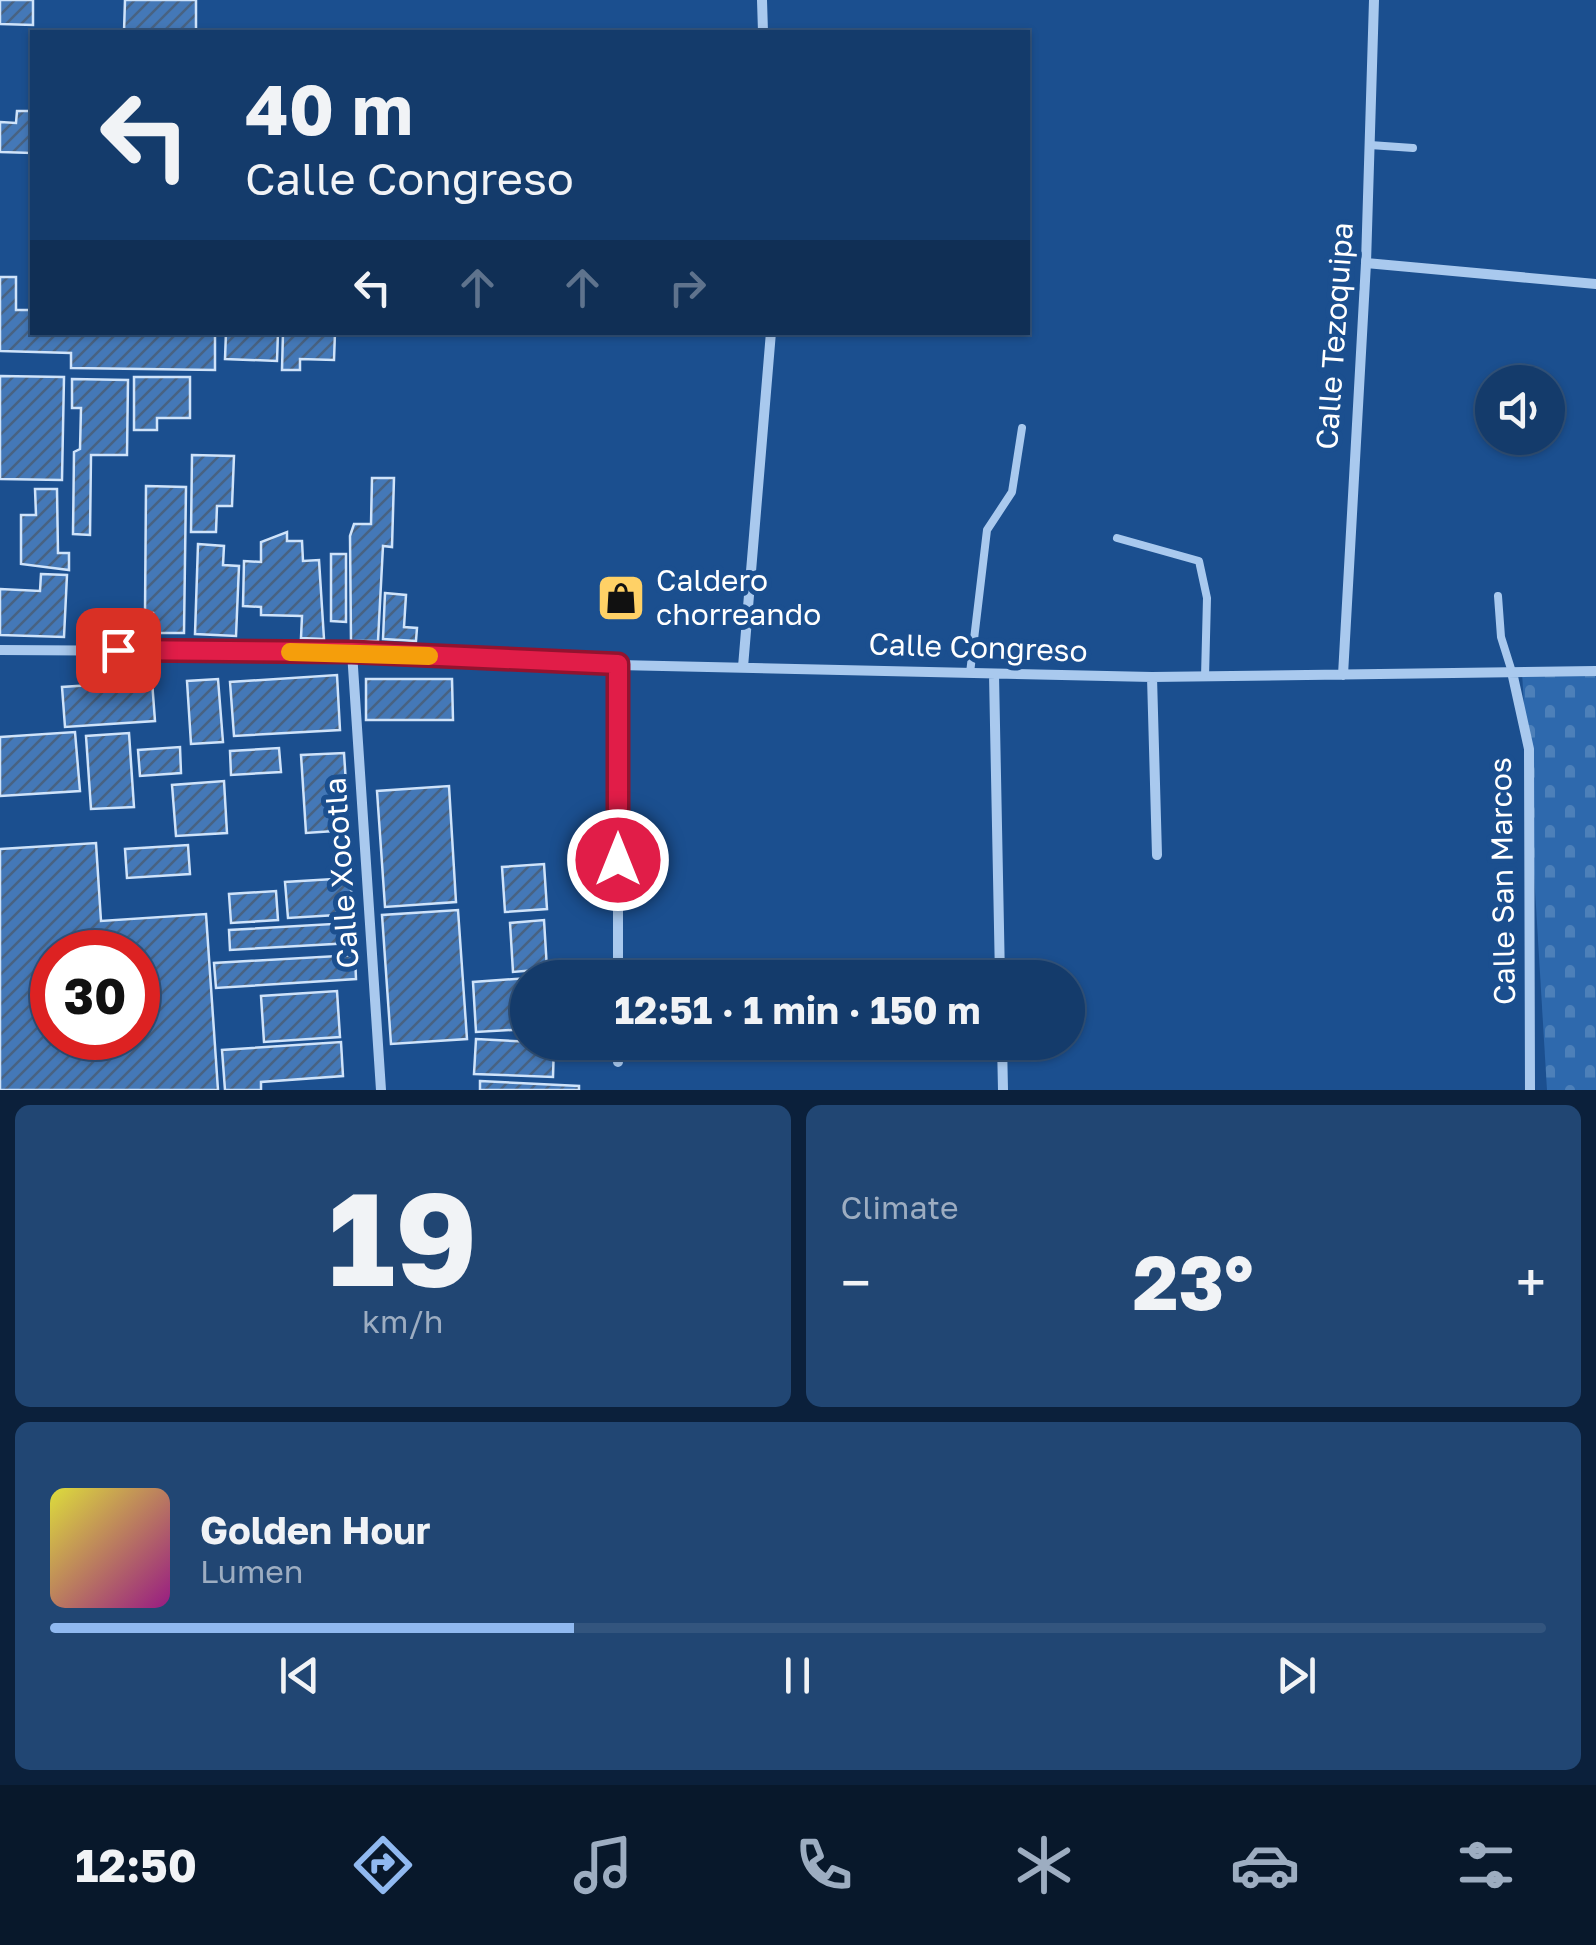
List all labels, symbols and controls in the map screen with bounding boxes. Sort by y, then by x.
text: 40 m [245,66,413,150]
icon: left [80,70,210,200]
text: Calle Congreso [245,151,574,205]
street label: Calle Tezoquipa [1308,221,1360,451]
icon: left [345,260,400,315]
icon: ahead [450,260,505,315]
icon: ahead [555,260,610,315]
icon: right [660,260,715,315]
map controls [1475,365,1565,455]
button: sound [1475,365,1565,455]
place label: Caldero chorreando [656,562,821,632]
shop icon: Caldero chorreando [595,572,647,624]
pin [76,608,161,693]
icon: arrive [91,623,146,678]
street label: Calle Congreso [868,625,1088,669]
street label: Calle San Marcos [1482,757,1522,1005]
street label: Calle Xocotla [316,776,366,970]
position arrow [566,808,670,912]
speed limit sign: 30 [30,930,160,1060]
text: 12:51 · 1 min · 150 m [615,987,980,1032]
text: 19 [328,1159,478,1315]
text: Climate [841,1188,959,1226]
text: 23° [1133,1236,1254,1327]
text: − [841,1249,871,1315]
text: + [1516,1249,1546,1315]
text: km/h [362,1302,443,1340]
text: Golden Hour [200,1507,431,1552]
text: Lumen [200,1552,304,1590]
icon: previous [272,1648,327,1703]
icon: pause [770,1648,825,1703]
icon: next [1269,1648,1324,1703]
icon: directions [348,1830,418,1900]
icon: music [568,1830,638,1900]
icon: phone [789,1830,859,1900]
icon: climate [1009,1830,1079,1900]
icon: car [1230,1830,1300,1900]
icon: filters [1451,1830,1521,1900]
text: 12:50 [75,1838,197,1892]

